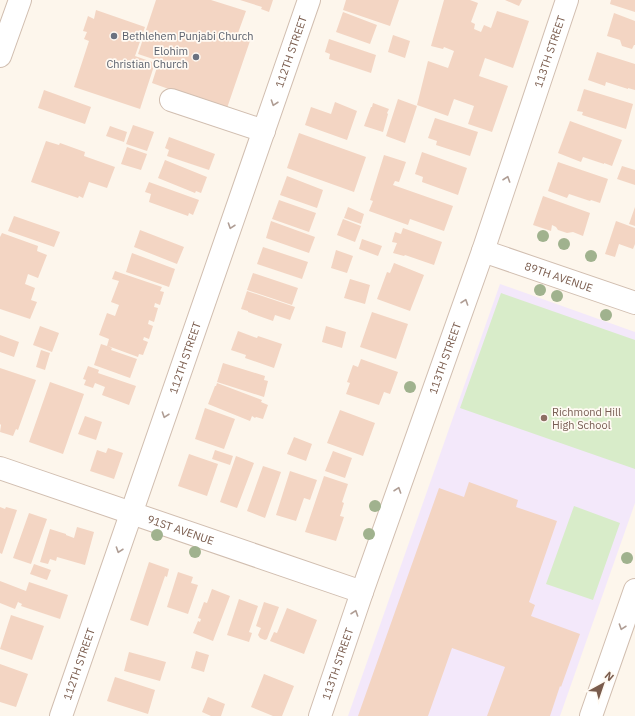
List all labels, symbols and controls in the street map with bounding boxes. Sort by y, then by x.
street label: 112TH STREET [272,13,310,90]
street label: 113TH STREET [531,13,569,90]
place label: Bethlehem Punjabi Church [122,29,253,43]
marker: Bethlehem Punjabi Church [109,31,119,41]
place label: Elohim Christian Church [106,44,188,71]
marker: Elohim Christian Church [191,52,201,62]
one-way arrow [270,99,278,106]
one-way arrow [502,175,511,182]
one-way arrow [227,222,236,229]
street label: 89TH AVENUE [523,259,595,295]
one-way arrow [460,298,468,305]
street label: 112TH STREET [166,319,204,396]
street label: 113TH STREET [426,320,464,396]
place label: Richmond Hill High School [552,405,621,432]
one-way arrow [162,411,170,418]
marker: Richmond Hill High School [539,413,549,423]
one-way arrow [393,487,402,494]
street label: 91ST AVENUE [145,512,216,548]
one-way arrow [115,546,123,553]
one-way arrow [350,609,359,616]
one-way arrow [619,624,627,631]
street label: 113TH STREET [319,625,357,702]
street label: 112TH STREET [60,626,98,702]
north arrow [583,664,623,704]
text: N [602,668,617,684]

